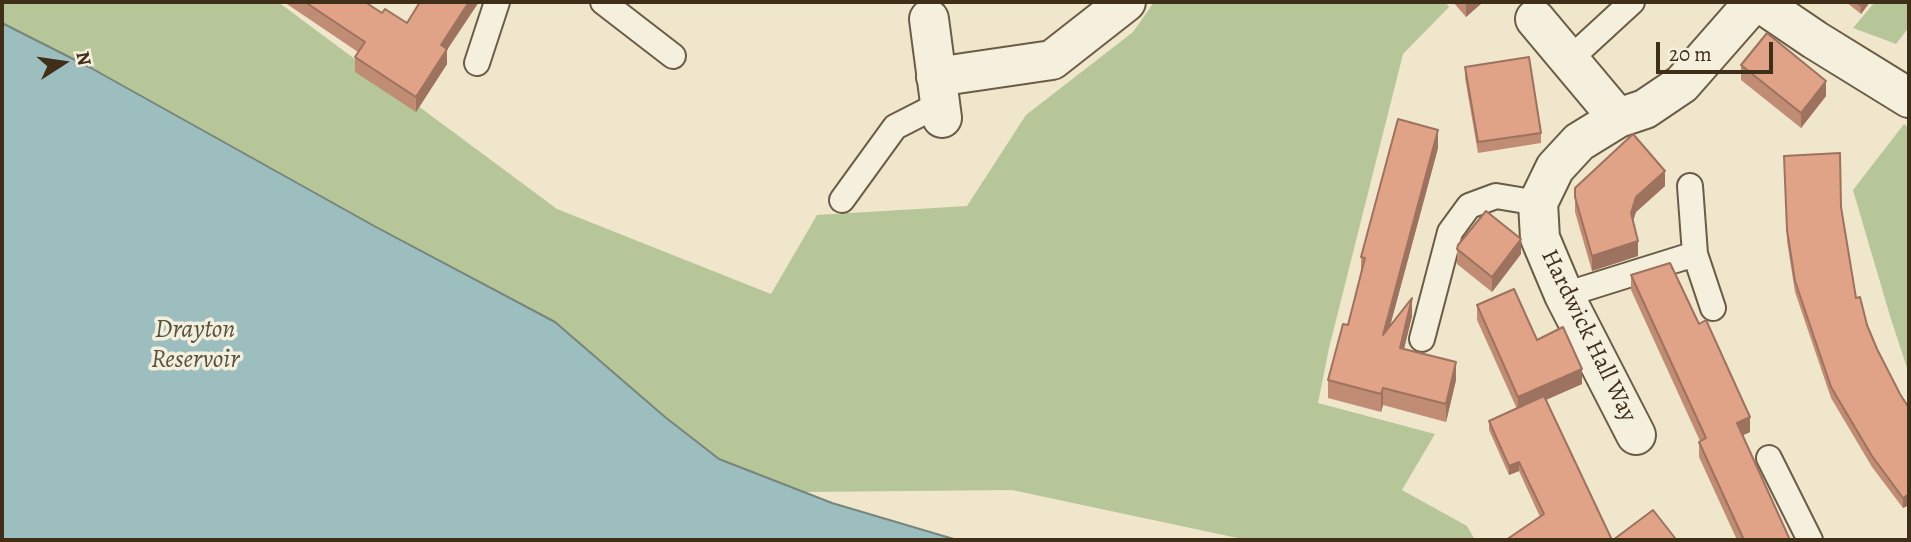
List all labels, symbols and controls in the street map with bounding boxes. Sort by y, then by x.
north arrow [28,28,98,98]
scale bar [1659,28,1776,72]
text: 20 m [1669,40,1712,68]
text: N [69,49,98,68]
street label: Hardwick Hall Way [1534,245,1642,427]
water label: Drayton Reservoir [151,315,239,376]

